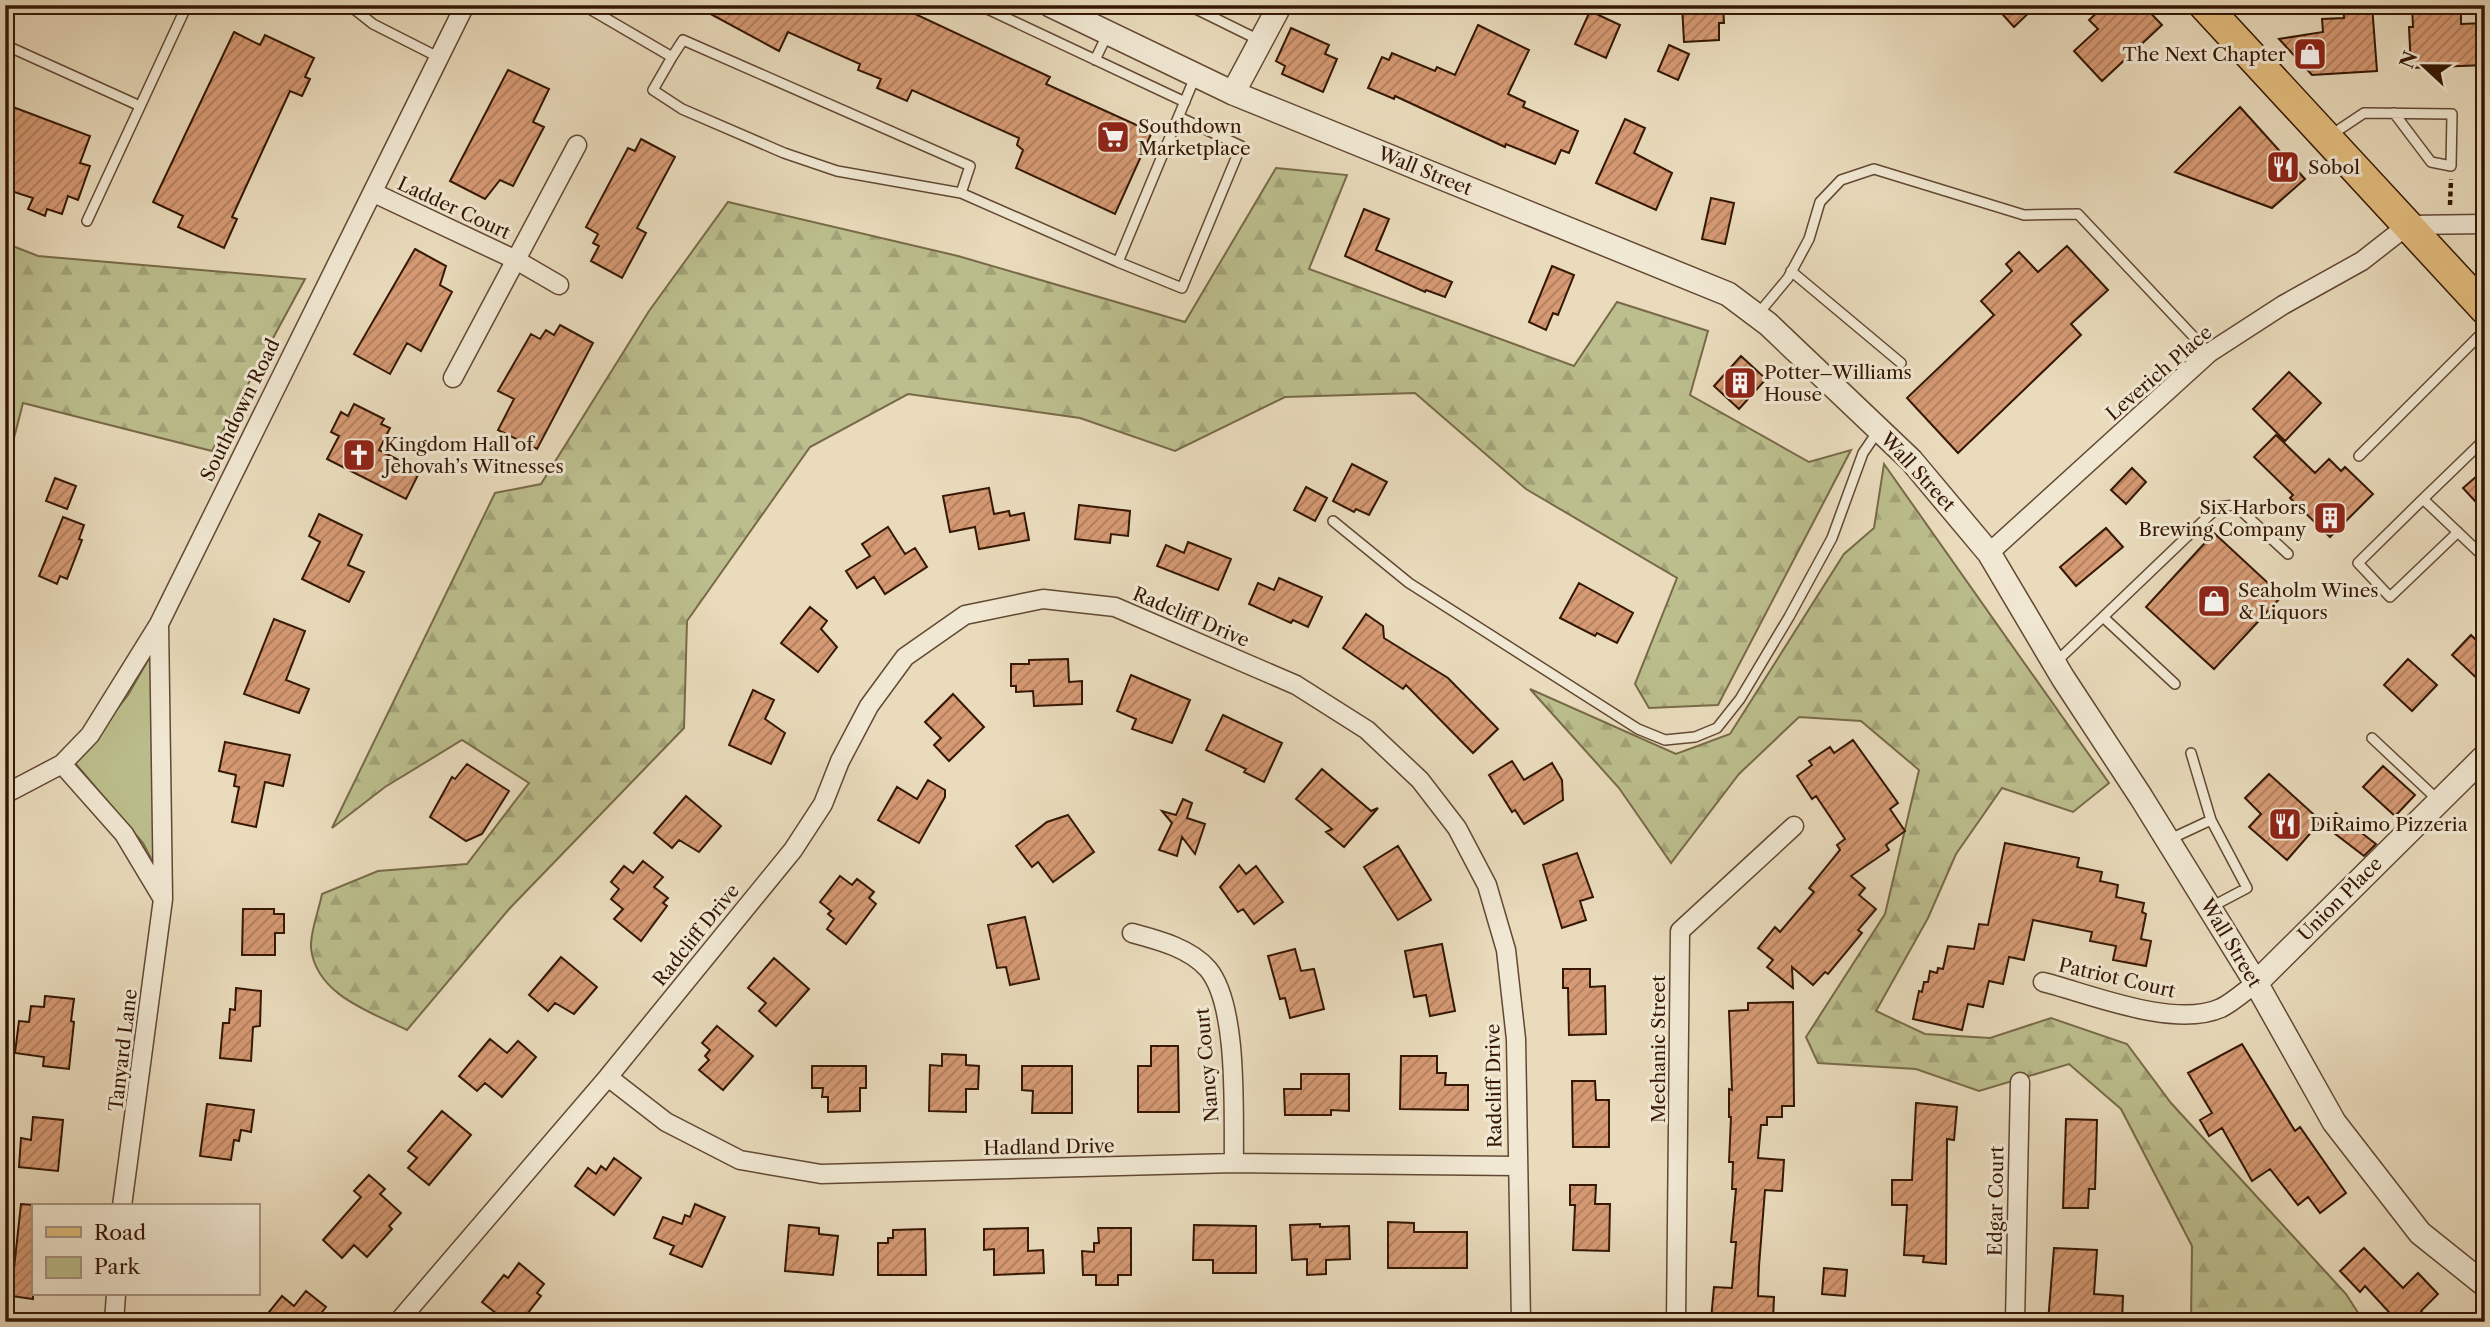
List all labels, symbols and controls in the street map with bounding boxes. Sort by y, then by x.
north arrow [2388,32,2458,102]
shop icon: The Next Chapter [2291,35,2329,73]
place label: The Next Chapter [2123,43,2286,66]
text: N [2395,48,2422,72]
place label: Southdown Marketplace [1138,115,1251,160]
supermarket icon: Southdown Marketplace [1094,118,1132,156]
street label: Wall Street [1374,141,1476,200]
restaurant icon: Sobol [2264,148,2302,186]
place label: Sobol [2308,156,2360,179]
street label: Ladder Court [394,172,514,244]
street label: Leverich Place [2101,321,2217,425]
street label: Southdown Road [196,335,285,485]
place label: Potter–Williams House [1764,361,1912,406]
building icon: Potter–Williams House [1721,364,1759,402]
street label: Wall Street [1875,427,1960,516]
place label: Kingdom Hall of Jehovah’s Witnesses [381,433,564,478]
church icon: Kingdom Hall of Jehovah’s Witnesses [340,436,378,474]
place label: Six Harbors Brewing Company [2139,496,2306,541]
building icon: Six Harbors Brewing Company [2311,499,2349,537]
place label: Seaholm Wines & Liquors [2238,579,2379,624]
street label: Radcliff Drive [1129,582,1253,652]
shop icon: Seaholm Wines & Liquors [2195,582,2233,620]
restaurant icon: DiRaimo Pizzeria [2266,805,2304,843]
place label: DiRaimo Pizzeria [2310,813,2468,836]
street label: Union Place [2293,852,2387,946]
street label: Radcliff Drive [648,879,744,991]
street label: Wall Street [2195,894,2267,992]
street label: Patriot Court [2056,953,2178,1003]
street label: Mechanic Street [1647,975,1670,1123]
street label: Tanyard Lane [104,987,142,1113]
street label: Nancy Court [1191,1007,1223,1123]
street label: Radcliff Drive [1481,1024,1507,1148]
street label: Hadland Drive [983,1134,1115,1160]
street label: Edgar Court [1984,1145,2008,1256]
legend [32,1204,259,1296]
text: Road [94,1220,146,1245]
text: Park [94,1254,140,1279]

